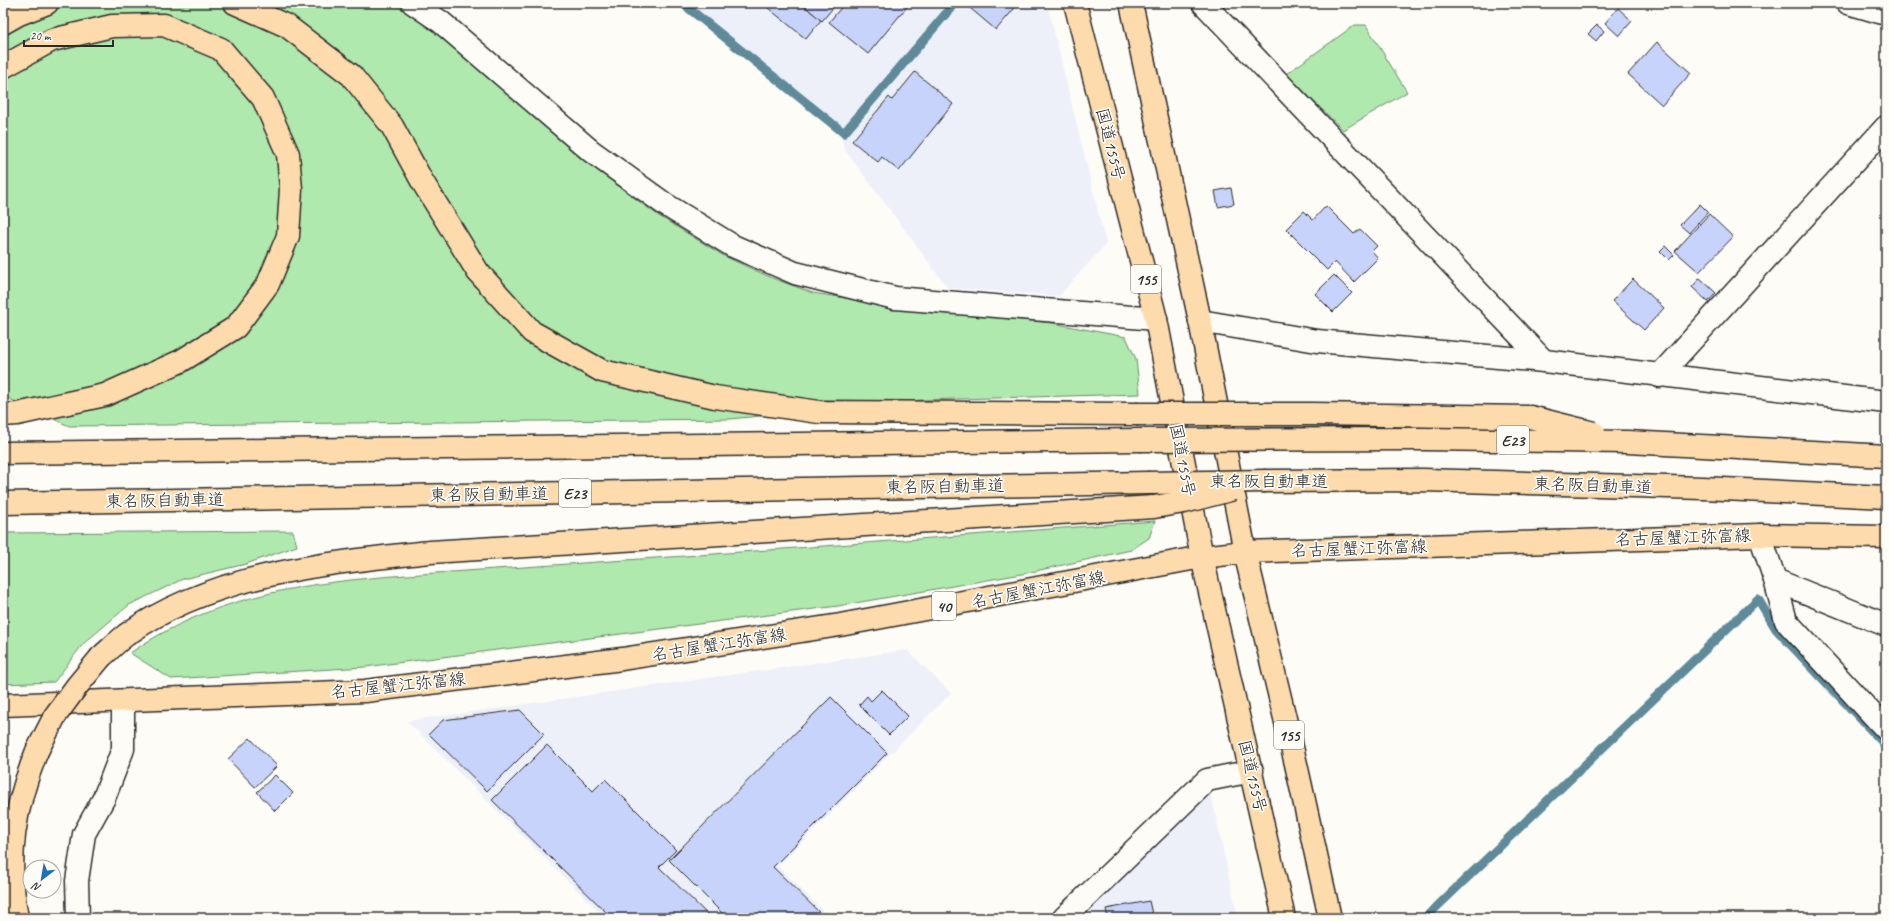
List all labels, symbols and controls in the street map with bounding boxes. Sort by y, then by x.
scale bar [24,22,113,48]
text: 20 m [30,28,52,44]
street label: 国道155号 [1091,106,1130,183]
road number: 155 [1131,265,1161,293]
street label: 国道155号 [1165,422,1200,498]
road number: E23 [1497,426,1529,454]
street label: 東名阪自動車道 [1210,471,1329,492]
street label: 東名阪自動車道 [1533,473,1653,498]
street label: 東名阪自動車道 [885,475,1005,498]
road number: E23 [559,479,591,507]
street label: 東名阪自動車道 [429,483,549,506]
street label: 東名阪自動車道 [105,489,225,512]
street label: 名古屋蟹江弥富線 [1615,525,1751,550]
street label: 名古屋蟹江弥富線 [1291,536,1427,561]
street label: 名古屋蟹江弥富線 [969,566,1107,613]
road number: 40 [932,592,956,620]
street label: 名古屋蟹江弥富線 [650,623,788,666]
street label: 名古屋蟹江弥富線 [329,668,467,703]
road number: 155 [1274,721,1304,749]
street label: 国道155号 [1234,738,1271,815]
north arrow [22,859,62,899]
text: N [28,879,43,895]

